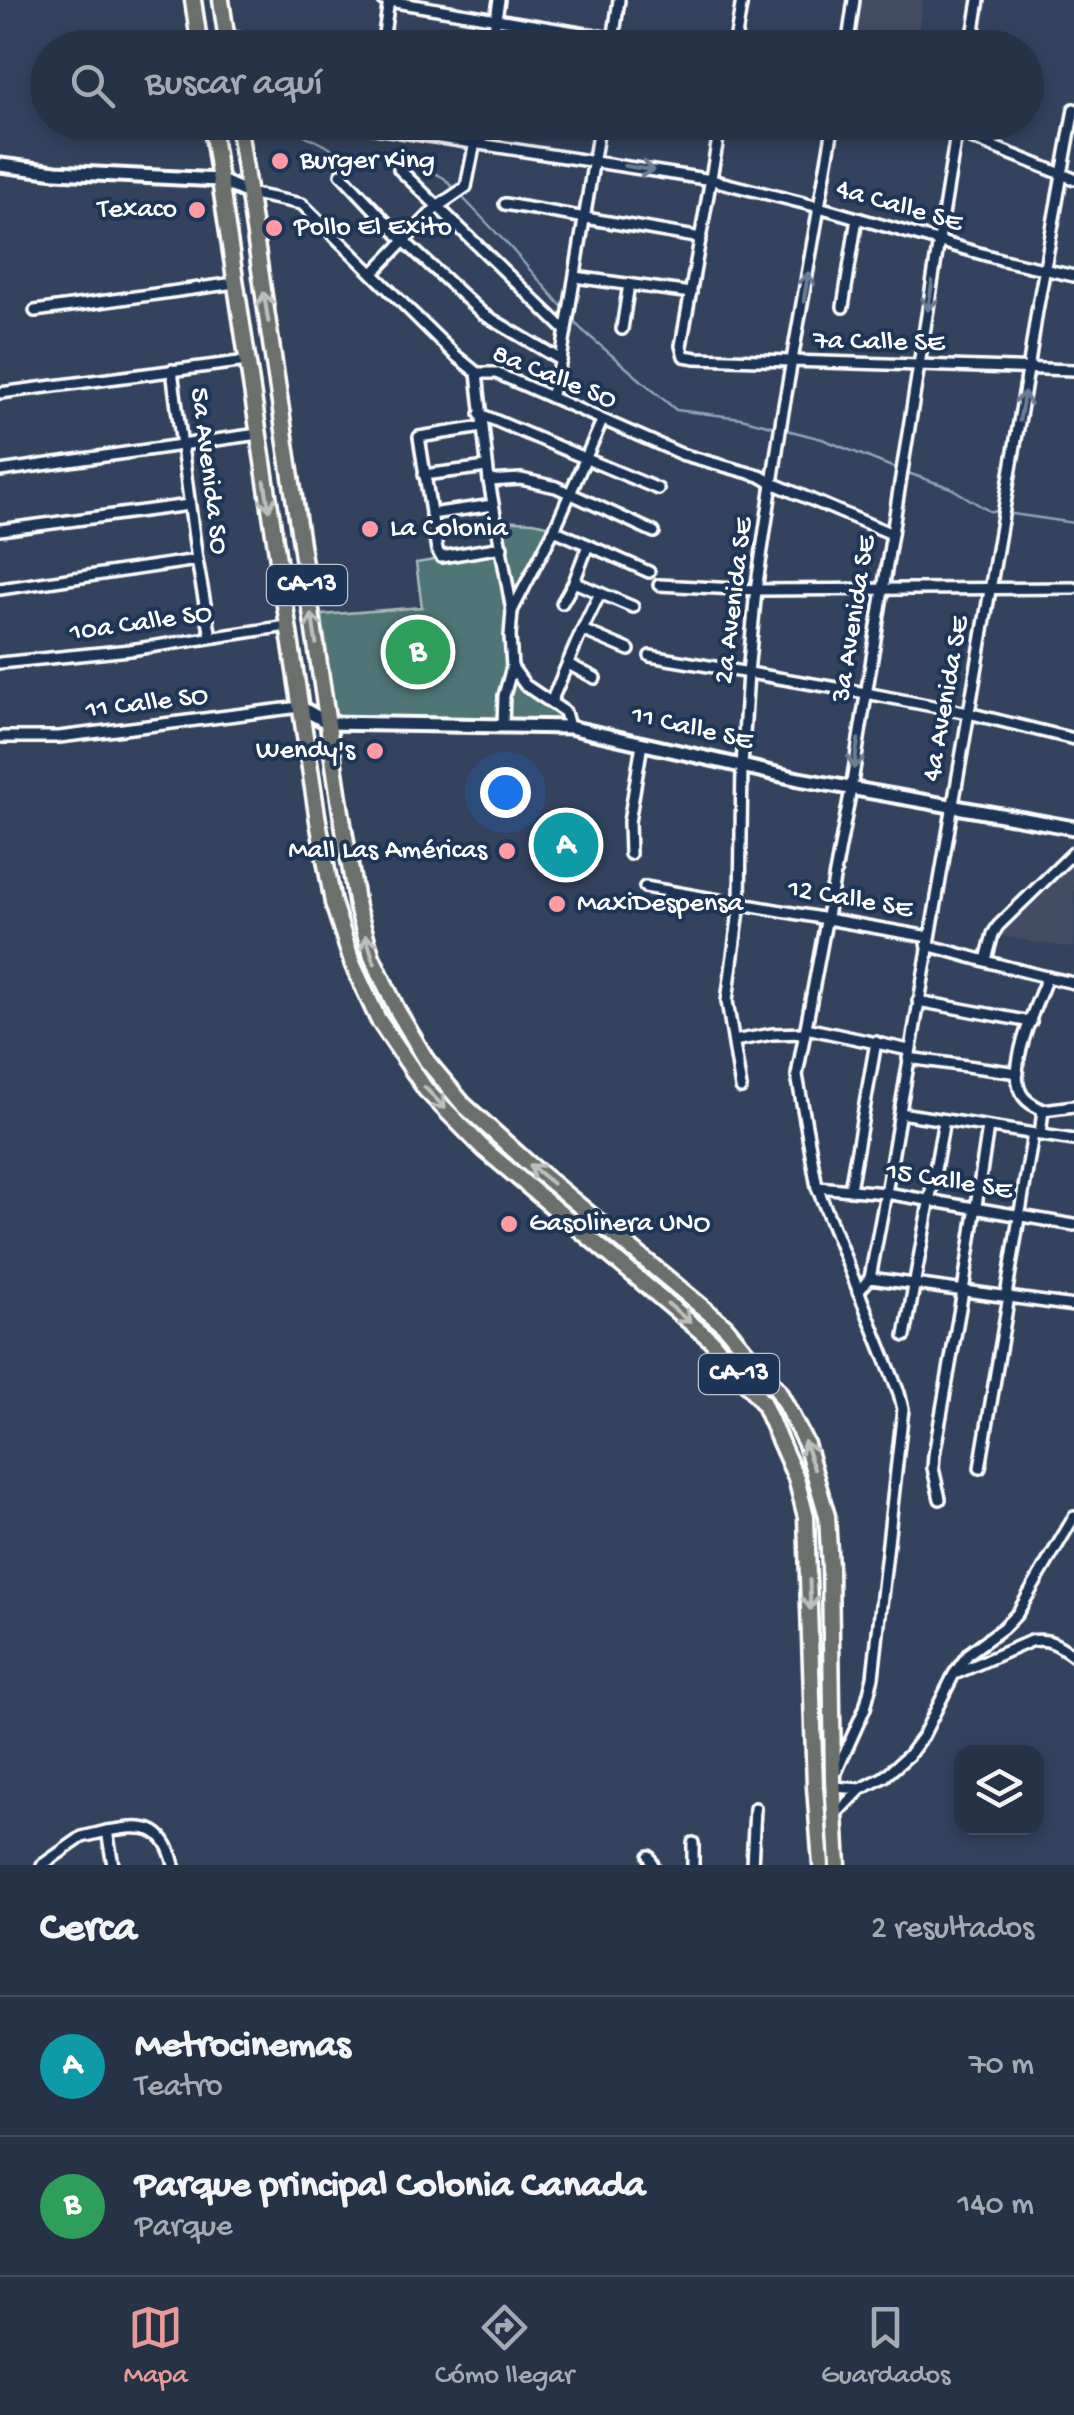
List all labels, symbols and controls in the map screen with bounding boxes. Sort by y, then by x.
search box [30,30,1044,140]
icon: search [65,58,120,113]
text: Buscar aquí [145,63,323,107]
place label: Burger King [299,145,435,178]
marker: Burger King [269,150,291,172]
one-way arrow [622,159,655,178]
street label: 4a Calle SE [832,173,968,241]
place label: Texaco [95,194,177,227]
marker: Texaco [186,199,208,221]
place label: Pollo El Exito [293,212,452,245]
marker: Pollo El Exito [263,217,285,239]
one-way arrow [797,271,815,303]
one-way arrow [920,280,939,312]
one-way arrow [256,292,274,324]
street label: 7a Calle SE [812,325,946,361]
street label: 8a Calle SO [487,338,621,418]
street label: 5a Avenida SO [181,386,235,557]
one-way arrow [1013,390,1032,423]
one-way arrow [259,479,277,511]
place label: La Colonia [390,513,509,546]
street label: 2a Avenida SE [708,514,762,686]
marker: La Colonia [359,518,381,540]
street label: 3a Avenida SE [825,532,885,706]
road number: CA-13 [267,565,347,605]
street label: 10a Calle SO [67,598,214,650]
street label: 4a Avenida SE [916,612,978,784]
one-way arrow [304,613,322,646]
pin: B [386,614,450,690]
street label: 11 Calle SO [83,680,210,728]
street label: 11 Calle SE [627,699,758,759]
place label: Wendy's [256,735,356,768]
one-way arrow [846,737,865,770]
marker: Wendy's [364,740,386,762]
your location [480,767,531,818]
pin: A [534,808,598,882]
place label: Mall Las Américas [288,835,488,868]
marker: Mall Las Américas [496,840,518,862]
street label: 12 Calle SE [784,873,917,927]
place label: MaxiDespensa [577,888,745,921]
marker: MaxiDespensa [546,893,568,915]
one-way arrow [360,933,378,965]
one-way arrow [422,1086,446,1110]
street label: 15 Calle SE [883,1156,1016,1208]
one-way arrow [528,1163,554,1185]
place label: Gasolinera UNO [529,1208,711,1241]
marker: Gasolinera UNO [498,1213,520,1235]
one-way arrow [665,1301,691,1323]
road number: CA-13 [699,1354,779,1394]
one-way arrow [799,1441,817,1471]
one-way arrow [800,1579,819,1611]
map controls [954,1745,1044,1835]
button: layers [954,1745,1044,1835]
text: Cerca [40,1906,137,1955]
text: 2 resultados [871,1911,1034,1949]
text: Metrocinemas [135,2025,351,2069]
text: A [63,2047,82,2085]
text: 70 m [969,2047,1034,2085]
text: Teatro [135,2069,223,2107]
text: Parque principal Colonia Canada [135,2165,645,2209]
text: B [64,2187,81,2225]
text: 140 m [957,2187,1034,2225]
text: Parque [135,2209,232,2247]
tab: Mapa [124,2300,188,2393]
tab: Cómo llegar [435,2300,574,2393]
tab: Guardados [821,2300,950,2393]

